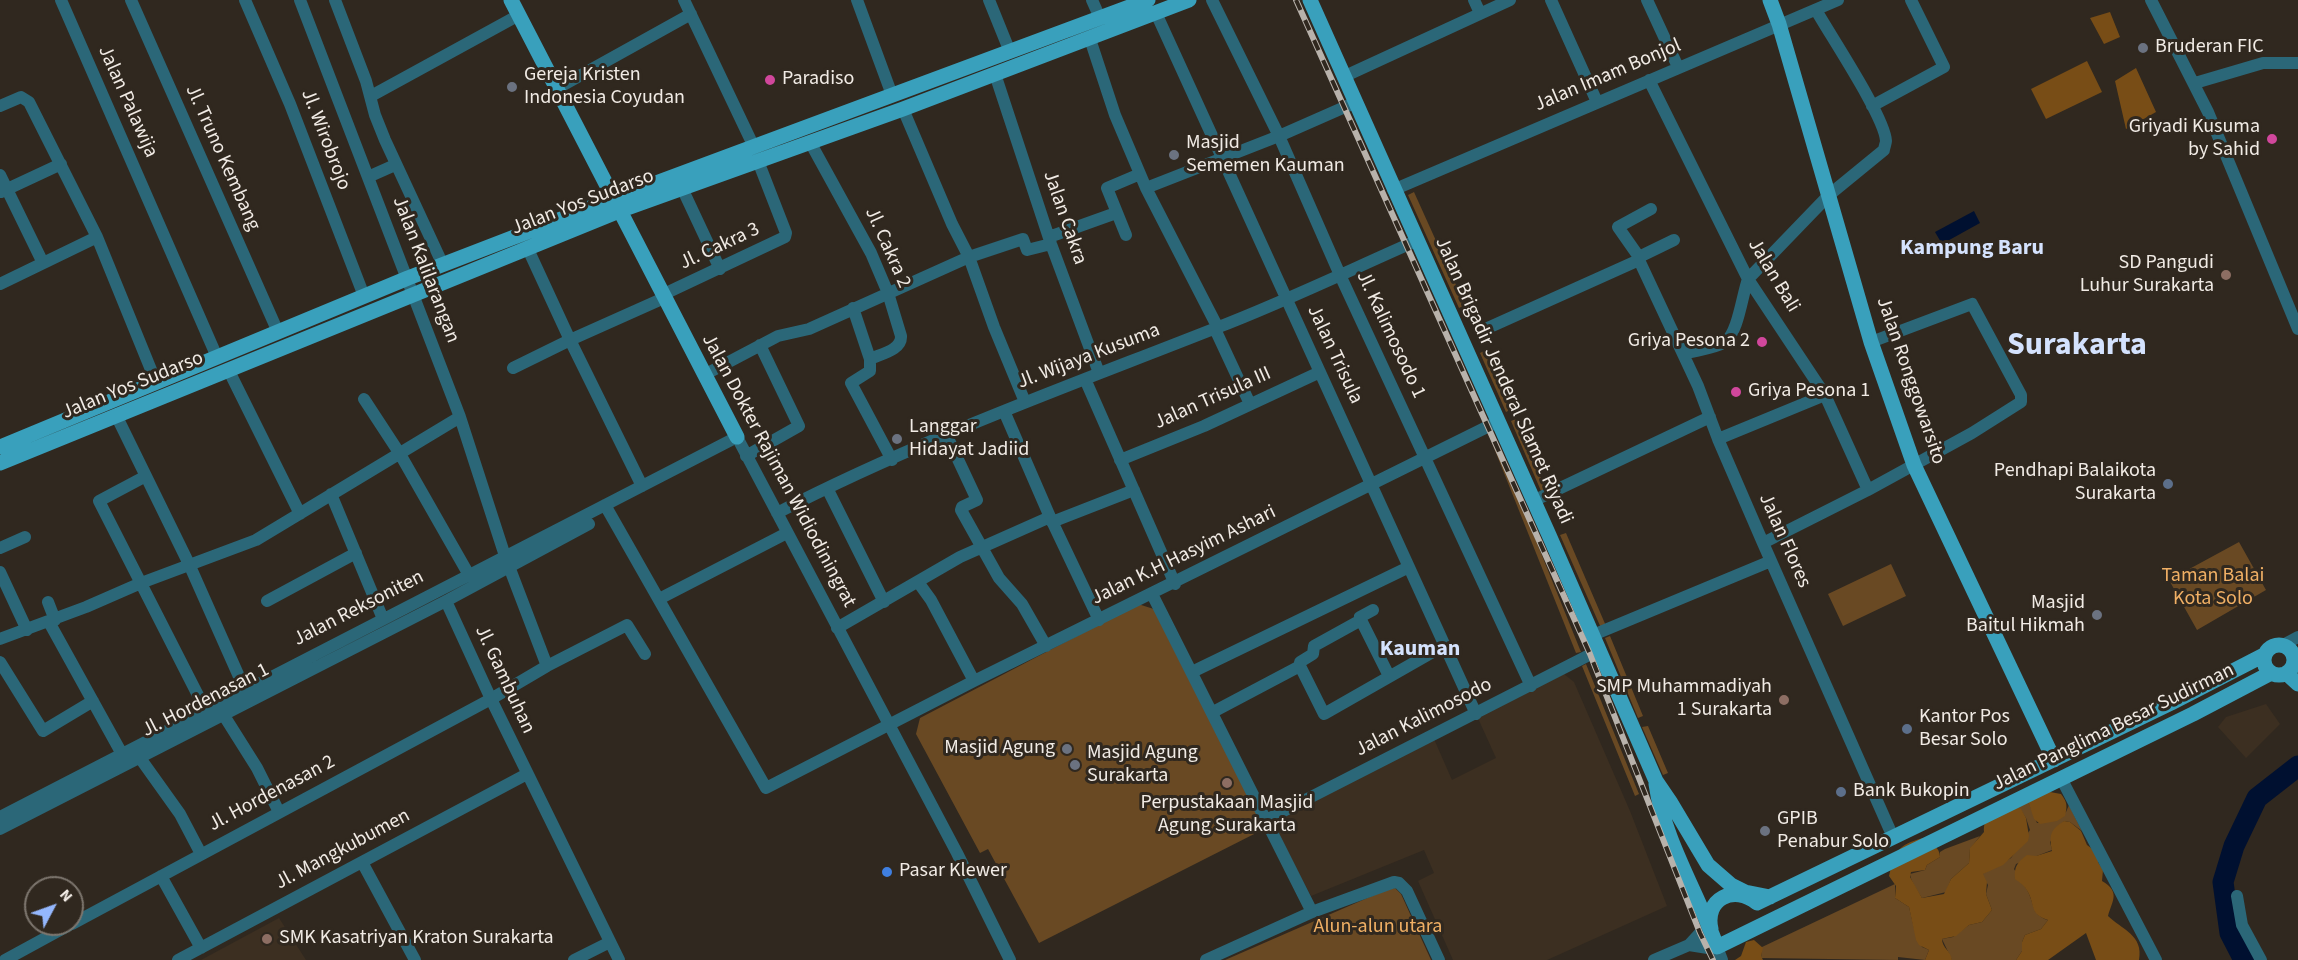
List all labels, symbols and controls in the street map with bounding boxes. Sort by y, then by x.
street label: Jalan Imam Bonjol [1531,34,1685,118]
place label: Bruderan FIC [2155,36,2264,60]
marker: Bruderan FIC [2136,41,2150,55]
street label: Jalan Palawija [92,42,162,162]
place label: Gereja Kristen Indonesia Coyudan [524,64,685,111]
place label: Paradiso [782,68,854,92]
marker: Paradiso [763,73,777,87]
marker: Gereja Kristen Indonesia Coyudan [505,80,519,94]
street label: Jl. Truno Kembang [179,81,265,235]
street label: Jl. Wirobrojo [295,86,355,194]
place label: Griyadi Kusuma by Sahid [2129,116,2260,163]
place label: Masjid Sememen Kauman [1186,132,1345,179]
marker: Griyadi Kusuma by Sahid [2265,132,2279,146]
marker: Masjid Sememen Kauman [1167,148,1181,162]
street label: Jalan Yos Sudarso [508,165,658,241]
street label: Jalan Cakra [1037,168,1091,268]
street label: Jalan Kalilarangan [386,193,464,347]
street label: Jl. Cakra 2 [859,204,915,292]
street label: Jl. Cakra 3 [676,218,764,276]
street label: Jalan Brigadir Jenderal Slamet Riyadi [1429,234,1577,528]
street label: Jalan Bali [1742,235,1804,317]
district label: Kampung Baru [1900,236,2044,262]
place label: SD Pangudi Luhur Surakarta [2080,252,2214,299]
street label: Jl. Kalimosodo 1 [1350,267,1430,403]
marker: SD Pangudi Luhur Surakarta [2219,268,2233,282]
street label: Jalan Ronggowarsito [1870,294,1950,468]
street label: Jalan Trisula [1301,302,1367,408]
street label: Jl. Wijaya Kusuma [1014,319,1164,395]
district label: Surakarta [2007,328,2147,366]
street label: Jalan Dokter Rajiman Widiodiningrat [696,330,860,612]
place label: Griya Pesona 2 [1628,330,1750,354]
marker: Griya Pesona 2 [1755,335,1769,349]
street label: Jalan Yos Sudarso [59,347,207,425]
street label: Jalan Trisula III [1151,362,1275,436]
place label: Griya Pesona 1 [1748,380,1870,404]
marker: Griya Pesona 1 [1729,385,1743,399]
place label: Langgar Hidayat Jadiid [909,416,1029,463]
marker: Langgar Hidayat Jadiid [890,432,904,446]
place label: Pendhapi Balaikota Surakarta [1994,460,2156,507]
marker: Pendhapi Balaikota Surakarta [2161,477,2175,491]
street label: Jalan Flores [1753,490,1815,592]
street label: Jalan K.H Hasyim Ashari [1088,501,1280,611]
park label: Taman Balai Kota Solo [2162,565,2264,612]
street label: Jalan Reksoniten [290,566,428,652]
place label: Masjid Baitul Hikmah [1966,592,2085,639]
marker: Masjid Baitul Hikmah [2090,608,2104,622]
street label: Jl. Gambuhan [469,622,539,738]
district label: Kauman [1380,637,1460,663]
street label: Jl. Hordenasan 1 [138,659,274,743]
street label: Jalan Panglima Besar Sudirman [1990,659,2238,797]
street label: Jalan Kalimosodo [1352,673,1496,763]
place label: SMP Muhammadiyah 1 Surakarta [1596,676,1772,723]
marker: SMP Muhammadiyah 1 Surakarta [1777,693,1791,707]
place label: Kantor Pos Besar Solo [1919,706,2010,753]
marker: Kantor Pos Besar Solo [1900,722,1914,736]
place label: Masjid Agung [944,737,1055,761]
marker: Masjid Agung [1060,742,1074,756]
place label: Masjid Agung Surakarta [1087,742,1198,789]
street label: Jl. Hordenasan 2 [205,751,339,837]
marker: Masjid Agung Surakarta [1068,758,1082,772]
marker: Perpustakaan Masjid Agung Surakarta [1220,776,1234,790]
place label: Bank Bukopin [1853,780,1970,804]
marker: Bank Bukopin [1834,785,1848,799]
place label: Perpustakaan Masjid Agung Surakarta [1141,792,1313,839]
street label: Jl. Mangkubumen [272,804,414,896]
place label: GPIB Penabur Solo [1777,808,1889,855]
marker: GPIB Penabur Solo [1758,824,1772,838]
place label: Pasar Klewer [899,860,1007,884]
marker: Pasar Klewer [880,865,894,879]
north arrow [24,876,84,936]
text: N [54,884,78,907]
park label: Alun-alun utara [1314,916,1442,940]
place label: SMK Kasatriyan Kraton Surakarta [279,927,554,951]
marker: SMK Kasatriyan Kraton Surakarta [260,932,274,946]

